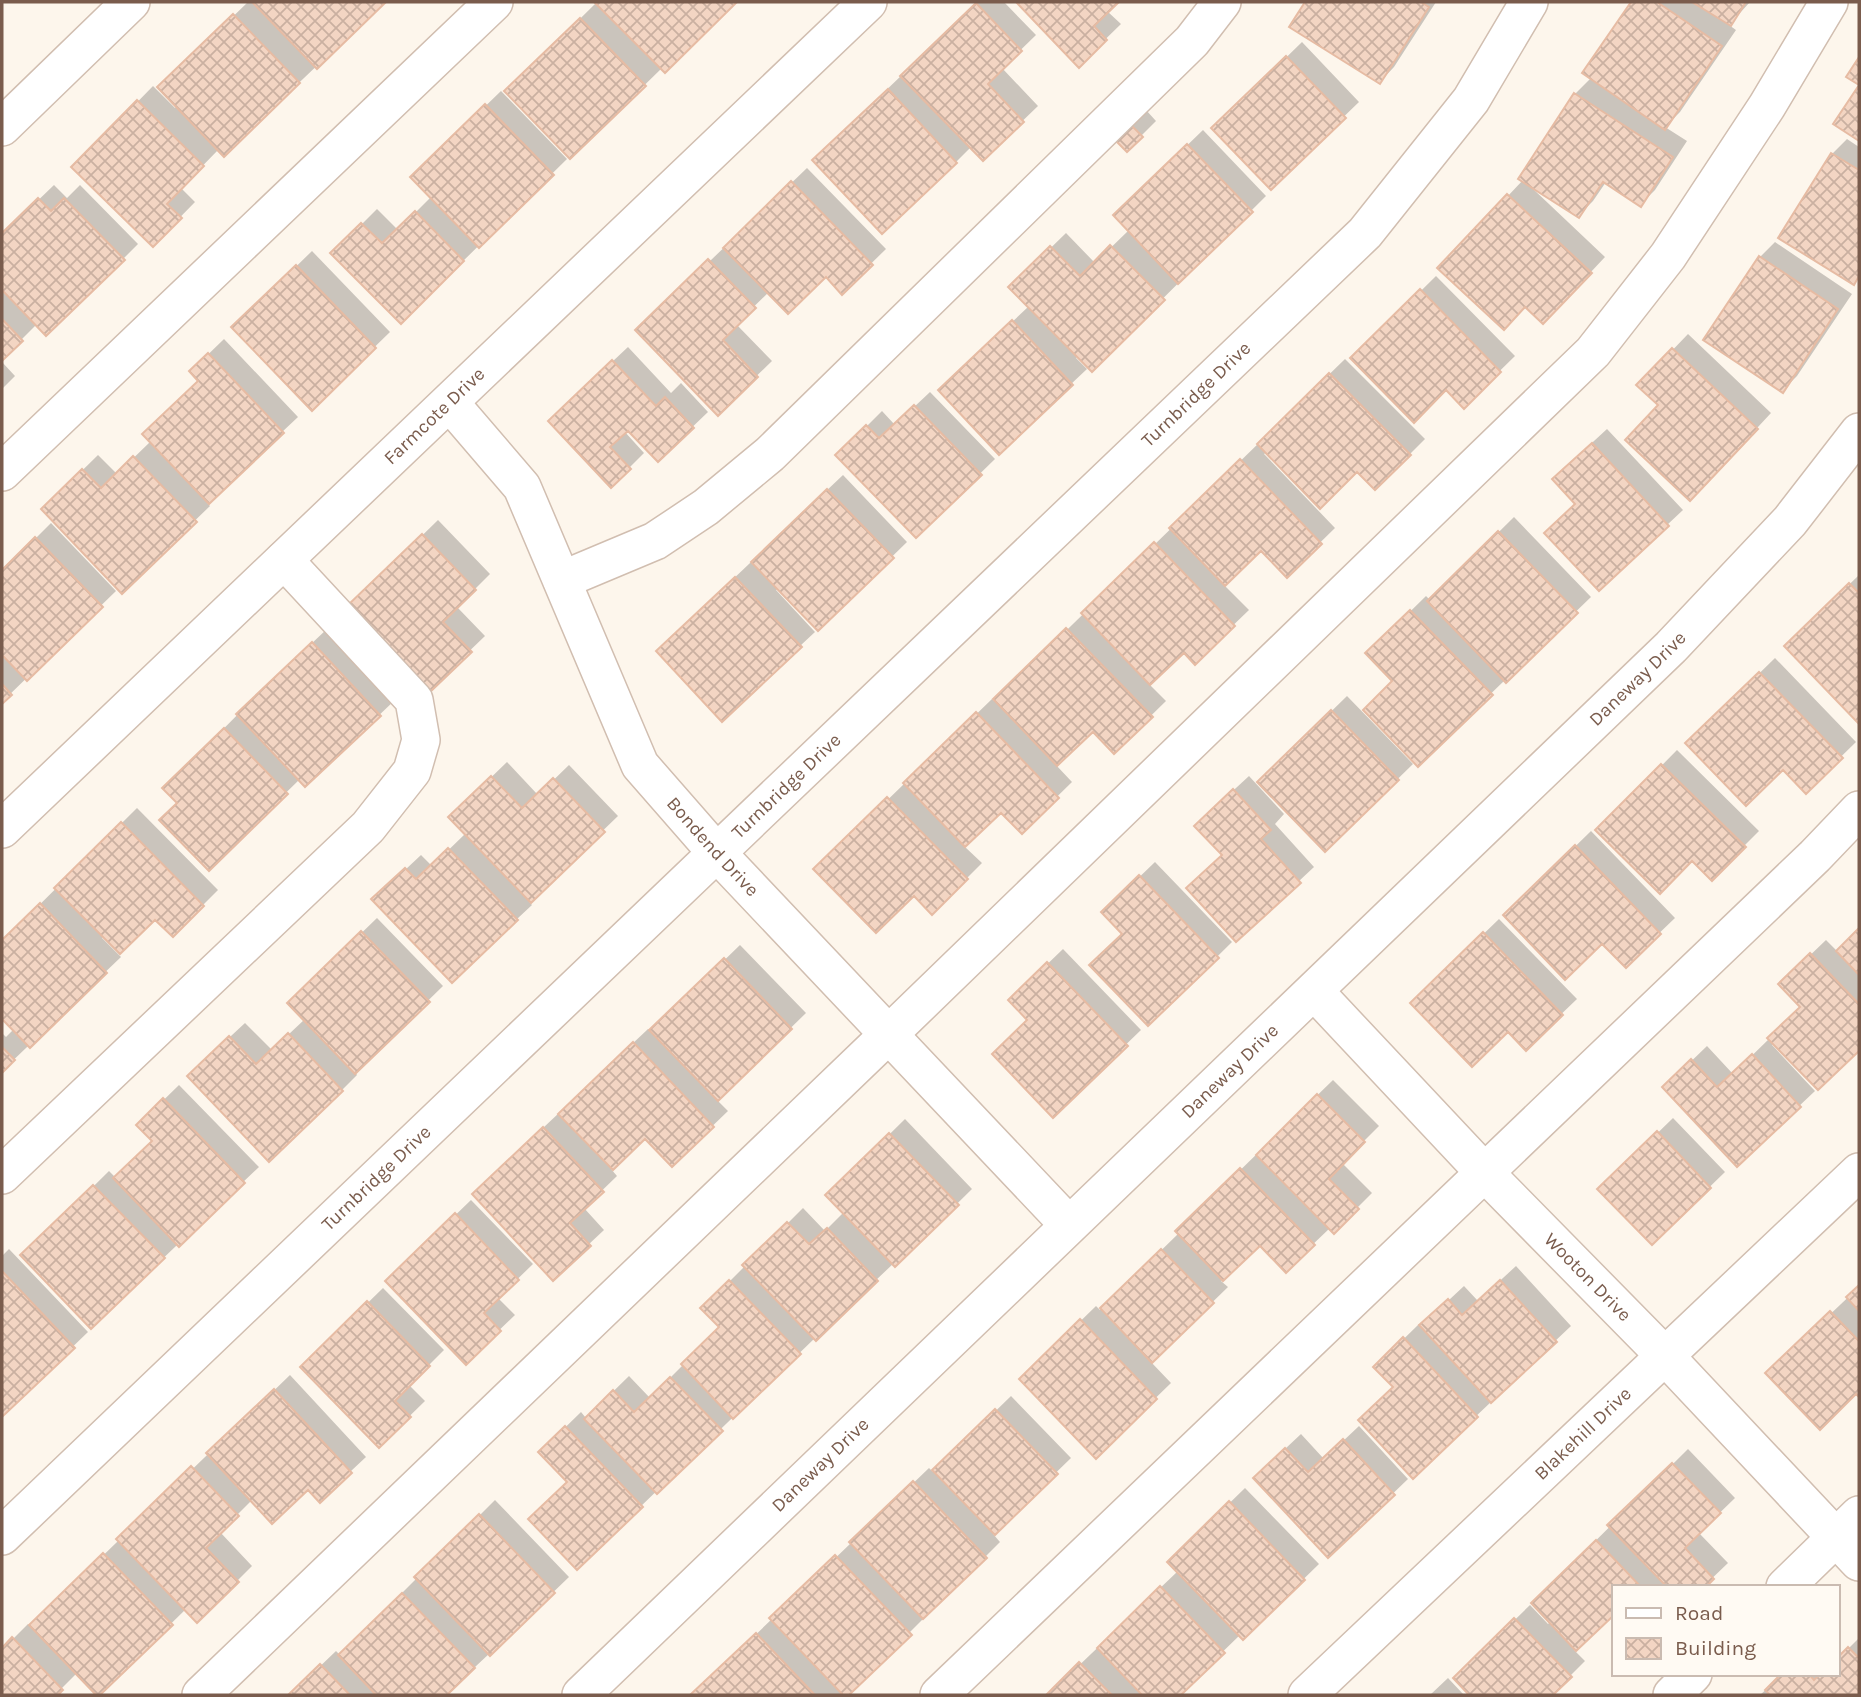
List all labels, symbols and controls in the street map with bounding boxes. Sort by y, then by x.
street label: Turnbridge Drive [1137,337,1255,452]
street label: Farmcote Drive [380,363,489,469]
street label: Daneway Drive [1585,627,1691,731]
street label: Turnbridge Drive [727,729,845,843]
street label: Bondend Drive [662,793,763,901]
street label: Daneway Drive [1177,1020,1283,1123]
street label: Turnbridge Drive [317,1121,436,1235]
street label: Wooton Drive [1539,1229,1636,1326]
street label: Blakehill Drive [1530,1383,1636,1485]
street label: Daneway Drive [767,1413,873,1517]
legend [1612,1585,1840,1676]
text: Road [1675,1601,1723,1625]
text: Building [1675,1636,1756,1660]

